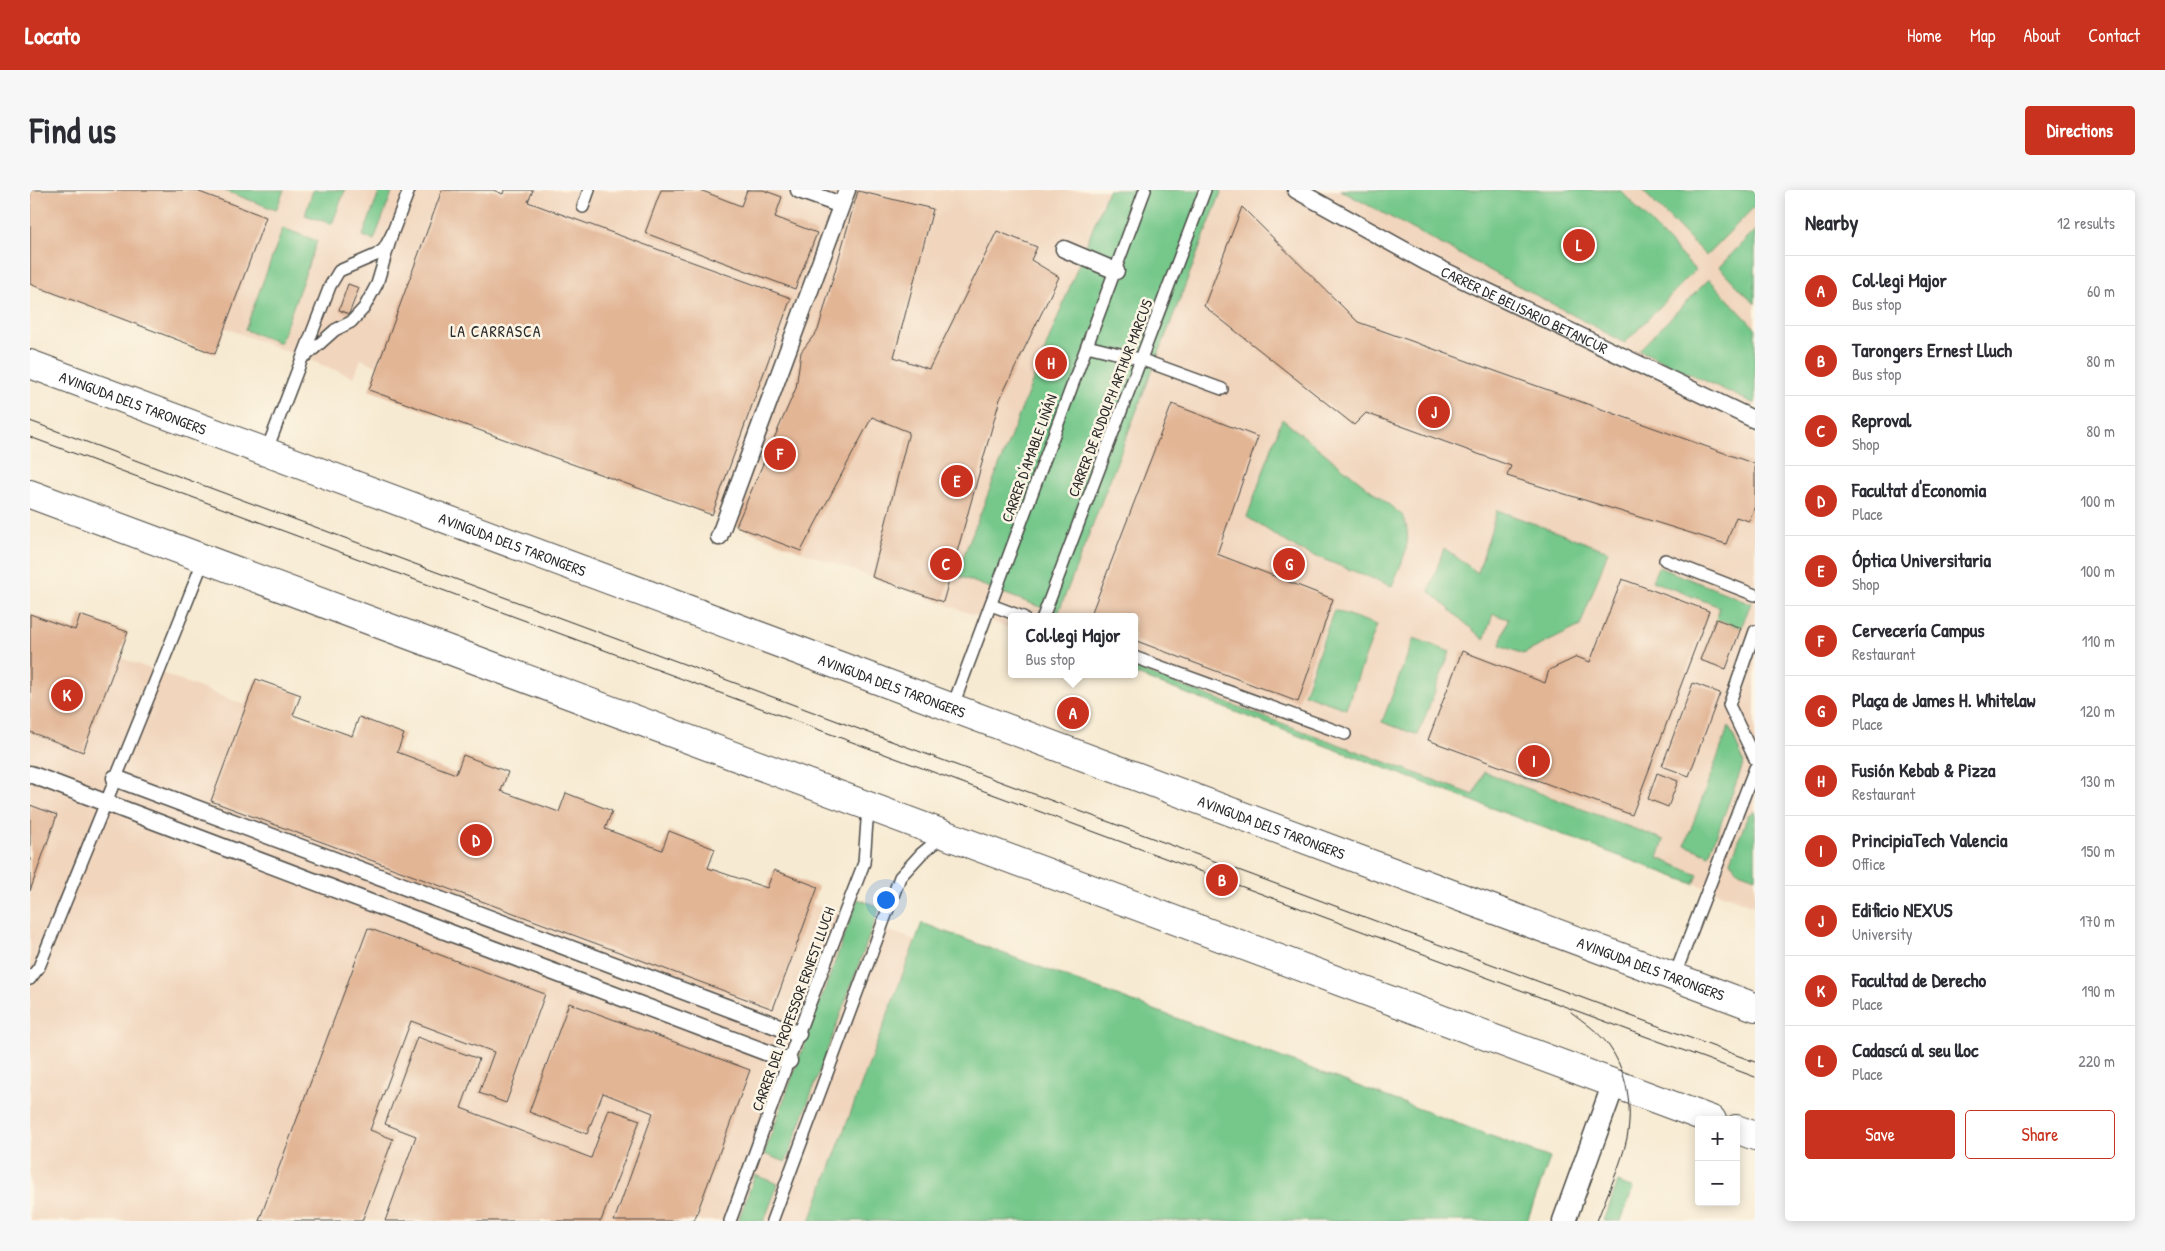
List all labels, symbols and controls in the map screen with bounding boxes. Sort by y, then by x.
text: Locato [25,19,80,51]
text: Home [1907,23,1942,48]
text: Map [1970,23,1995,48]
text: About [2023,23,2060,48]
text: Contact [2088,23,2140,48]
button: Directions [2025,106,2135,155]
text: Find us [30,107,116,154]
text: Nearby [1805,208,1858,237]
text: 12 results [2057,212,2115,234]
pin: L [1563,226,1595,264]
street label: CARRER DE BELISARIO BETANCUR [1438,260,1612,359]
text: Col·legi Major [1852,267,1947,293]
text: A [1817,280,1825,302]
text: 60 m [2087,280,2115,302]
text: Bus stop [1852,293,1901,315]
street label: CARRER DE RUDOLPH ARTHUR MARCUS [1063,296,1157,500]
district label: LA CARRASCA [450,320,542,342]
text: Tarongers Ernest Lluch [1852,337,2012,363]
pin: H [1035,344,1067,382]
text: B [1817,350,1825,372]
text: 80 m [2086,350,2115,372]
text: Bus stop [1852,363,1901,385]
street label: AVINGUDA DELS TARONGERS [57,365,210,439]
street label: CARRER D'AMABLE LIÑÁN [996,391,1062,525]
pin: J [1418,393,1450,431]
text: Reproval [1852,407,1911,433]
text: C [1817,420,1825,442]
text: 80 m [2086,420,2115,442]
text: Shop [1852,433,1879,455]
pin: F [764,435,796,473]
pin: E [941,462,973,500]
text: Facultat d'Economia [1852,477,1986,503]
text: D [1817,490,1825,512]
text: 100 m [2080,490,2115,512]
text: Place [1852,503,1883,525]
street label: AVINGUDA DELS TARONGERS [436,507,589,581]
pin: C [930,545,962,583]
pin: G [1273,545,1305,583]
text: Óptica Universitaria [1852,547,1991,573]
text: E [1817,560,1825,582]
text: 100 m [2080,560,2115,582]
text: Shop [1852,573,1879,595]
popup [1008,613,1138,678]
text: Cervecería Campus [1852,617,1985,643]
text: Col·legi Major [1026,622,1120,648]
text: F [1818,630,1824,652]
text: 110 m [2082,630,2115,652]
text: Restaurant [1852,643,1915,665]
street label: AVINGUDA DELS TARONGERS [816,648,969,722]
text: Bus stop [1026,648,1075,670]
pin: K [51,676,83,714]
text: Plaça de James H. Whitelaw [1852,687,2035,713]
pin: A [1057,694,1089,732]
text: G [1817,700,1825,722]
text: 120 m [2080,700,2115,722]
text: Place [1852,713,1883,735]
pin: I [1518,742,1550,780]
text: Fusión Kebab & Pizza [1852,757,1995,783]
text: H [1817,770,1825,792]
text: 130 m [2080,770,2115,792]
text: Restaurant [1852,783,1915,805]
street label: AVINGUDA DELS TARONGERS [1195,790,1348,864]
pin: D [460,821,492,859]
text: PrincipiaTech Valencia [1852,827,2007,853]
text: I [1819,840,1823,862]
text: 150 m [2081,840,2115,862]
text: Office [1852,853,1885,875]
pin: B [1206,861,1238,899]
your location [873,887,899,913]
text: Edificio NEXUS [1852,897,1952,923]
street label: CARRER DEL PROFESSOR ERNEST LLUCH [746,904,840,1114]
text: J [1818,910,1824,932]
text: 170 m [2080,910,2115,932]
text: University [1852,923,1913,945]
street label: AVINGUDA DELS TARONGERS [1575,931,1728,1005]
text: Facultad de Derecho [1852,967,1986,993]
text: K [1817,980,1825,1002]
text: 190 m [2082,980,2115,1002]
text: Place [1852,993,1883,1015]
text: Cadascú al seu lloc [1852,1037,1978,1063]
text: L [1818,1050,1824,1072]
text: 220 m [2078,1050,2115,1072]
text: Place [1852,1063,1883,1085]
button: Save [1805,1110,1955,1159]
button: Share [1965,1110,2115,1159]
map controls [1695,1116,1740,1206]
button: + [1695,1116,1740,1161]
button: − [1695,1161,1740,1206]

